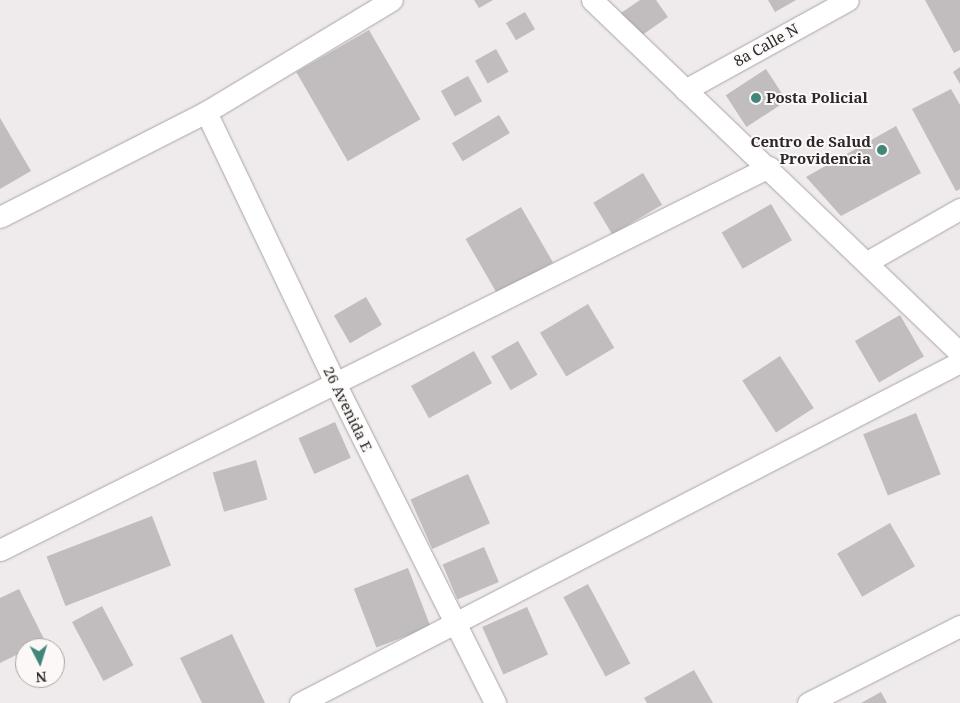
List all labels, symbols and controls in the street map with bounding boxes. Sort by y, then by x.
street label: 8a Calle N [731,20,801,70]
place label: Posta Policial [766,89,868,107]
marker: Posta Policial [750,92,762,104]
place label: Centro de Salud Providencia [750,132,871,167]
marker: Centro de Salud Providencia [875,143,889,157]
street label: 26 Avenida E [320,364,376,454]
north arrow [15,638,65,688]
text: N [35,667,48,687]

